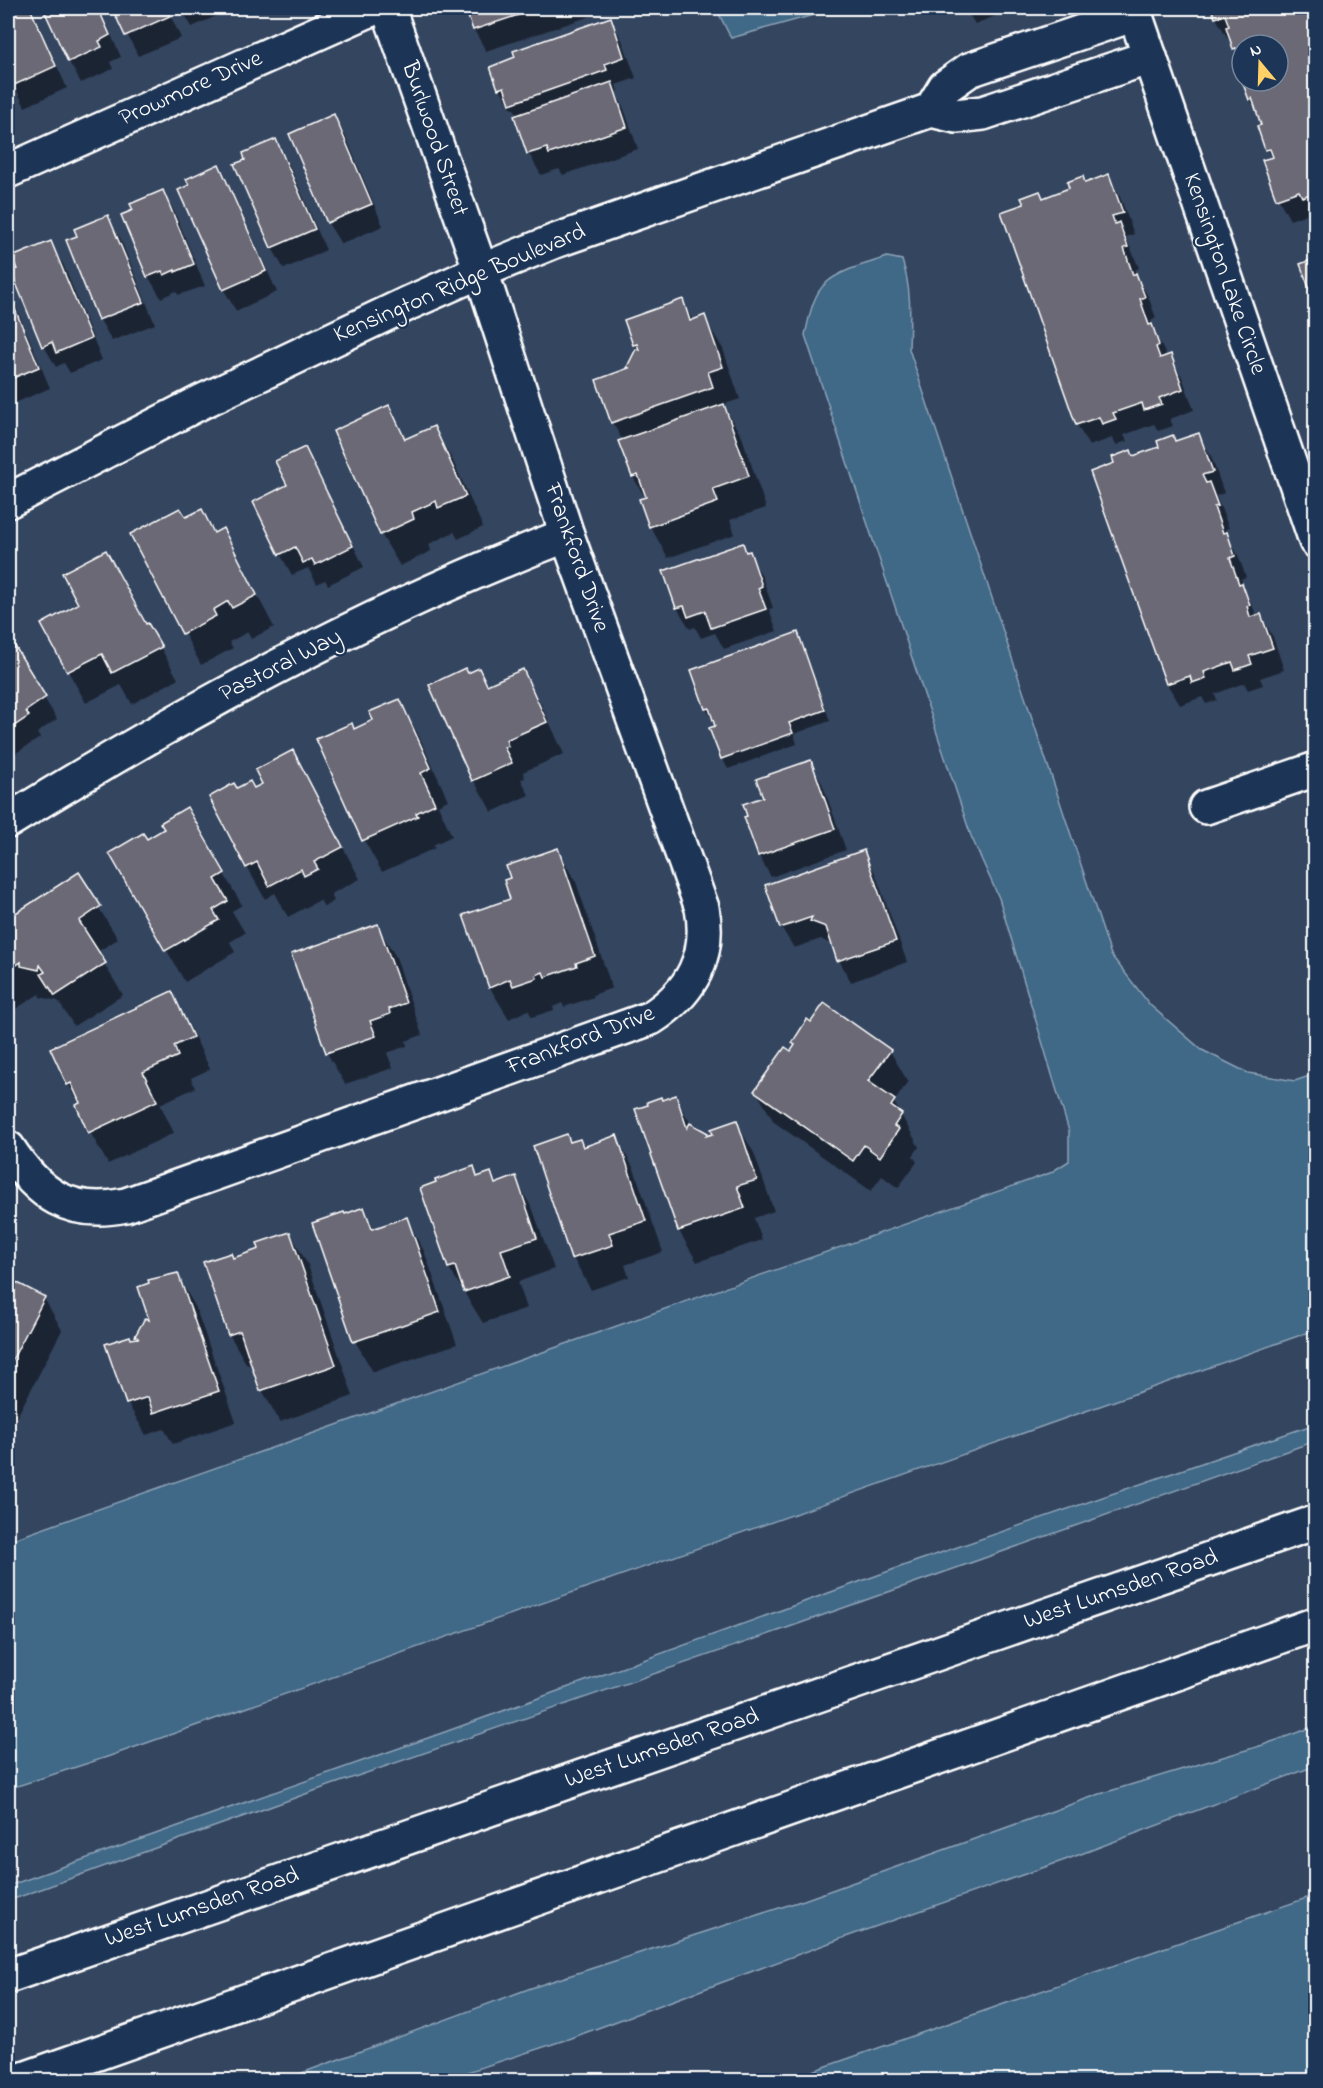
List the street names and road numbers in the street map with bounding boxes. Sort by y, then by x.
street label: Prowmore Drive [114,42,268,136]
street label: Burlwood Street [391,56,477,221]
street label: Kensington Lake Circle [1173,168,1275,380]
street label: Kensington Ridge Boulevard [329,215,592,353]
street label: Frankford Drive [534,478,618,637]
street label: Pastoral Way [214,620,349,713]
street label: Frankford Drive [501,997,660,1086]
street label: West Lumsden Road [1019,1540,1223,1640]
street label: West Lumsden Road [560,1699,764,1799]
street label: West Lumsden Road [100,1858,304,1958]

